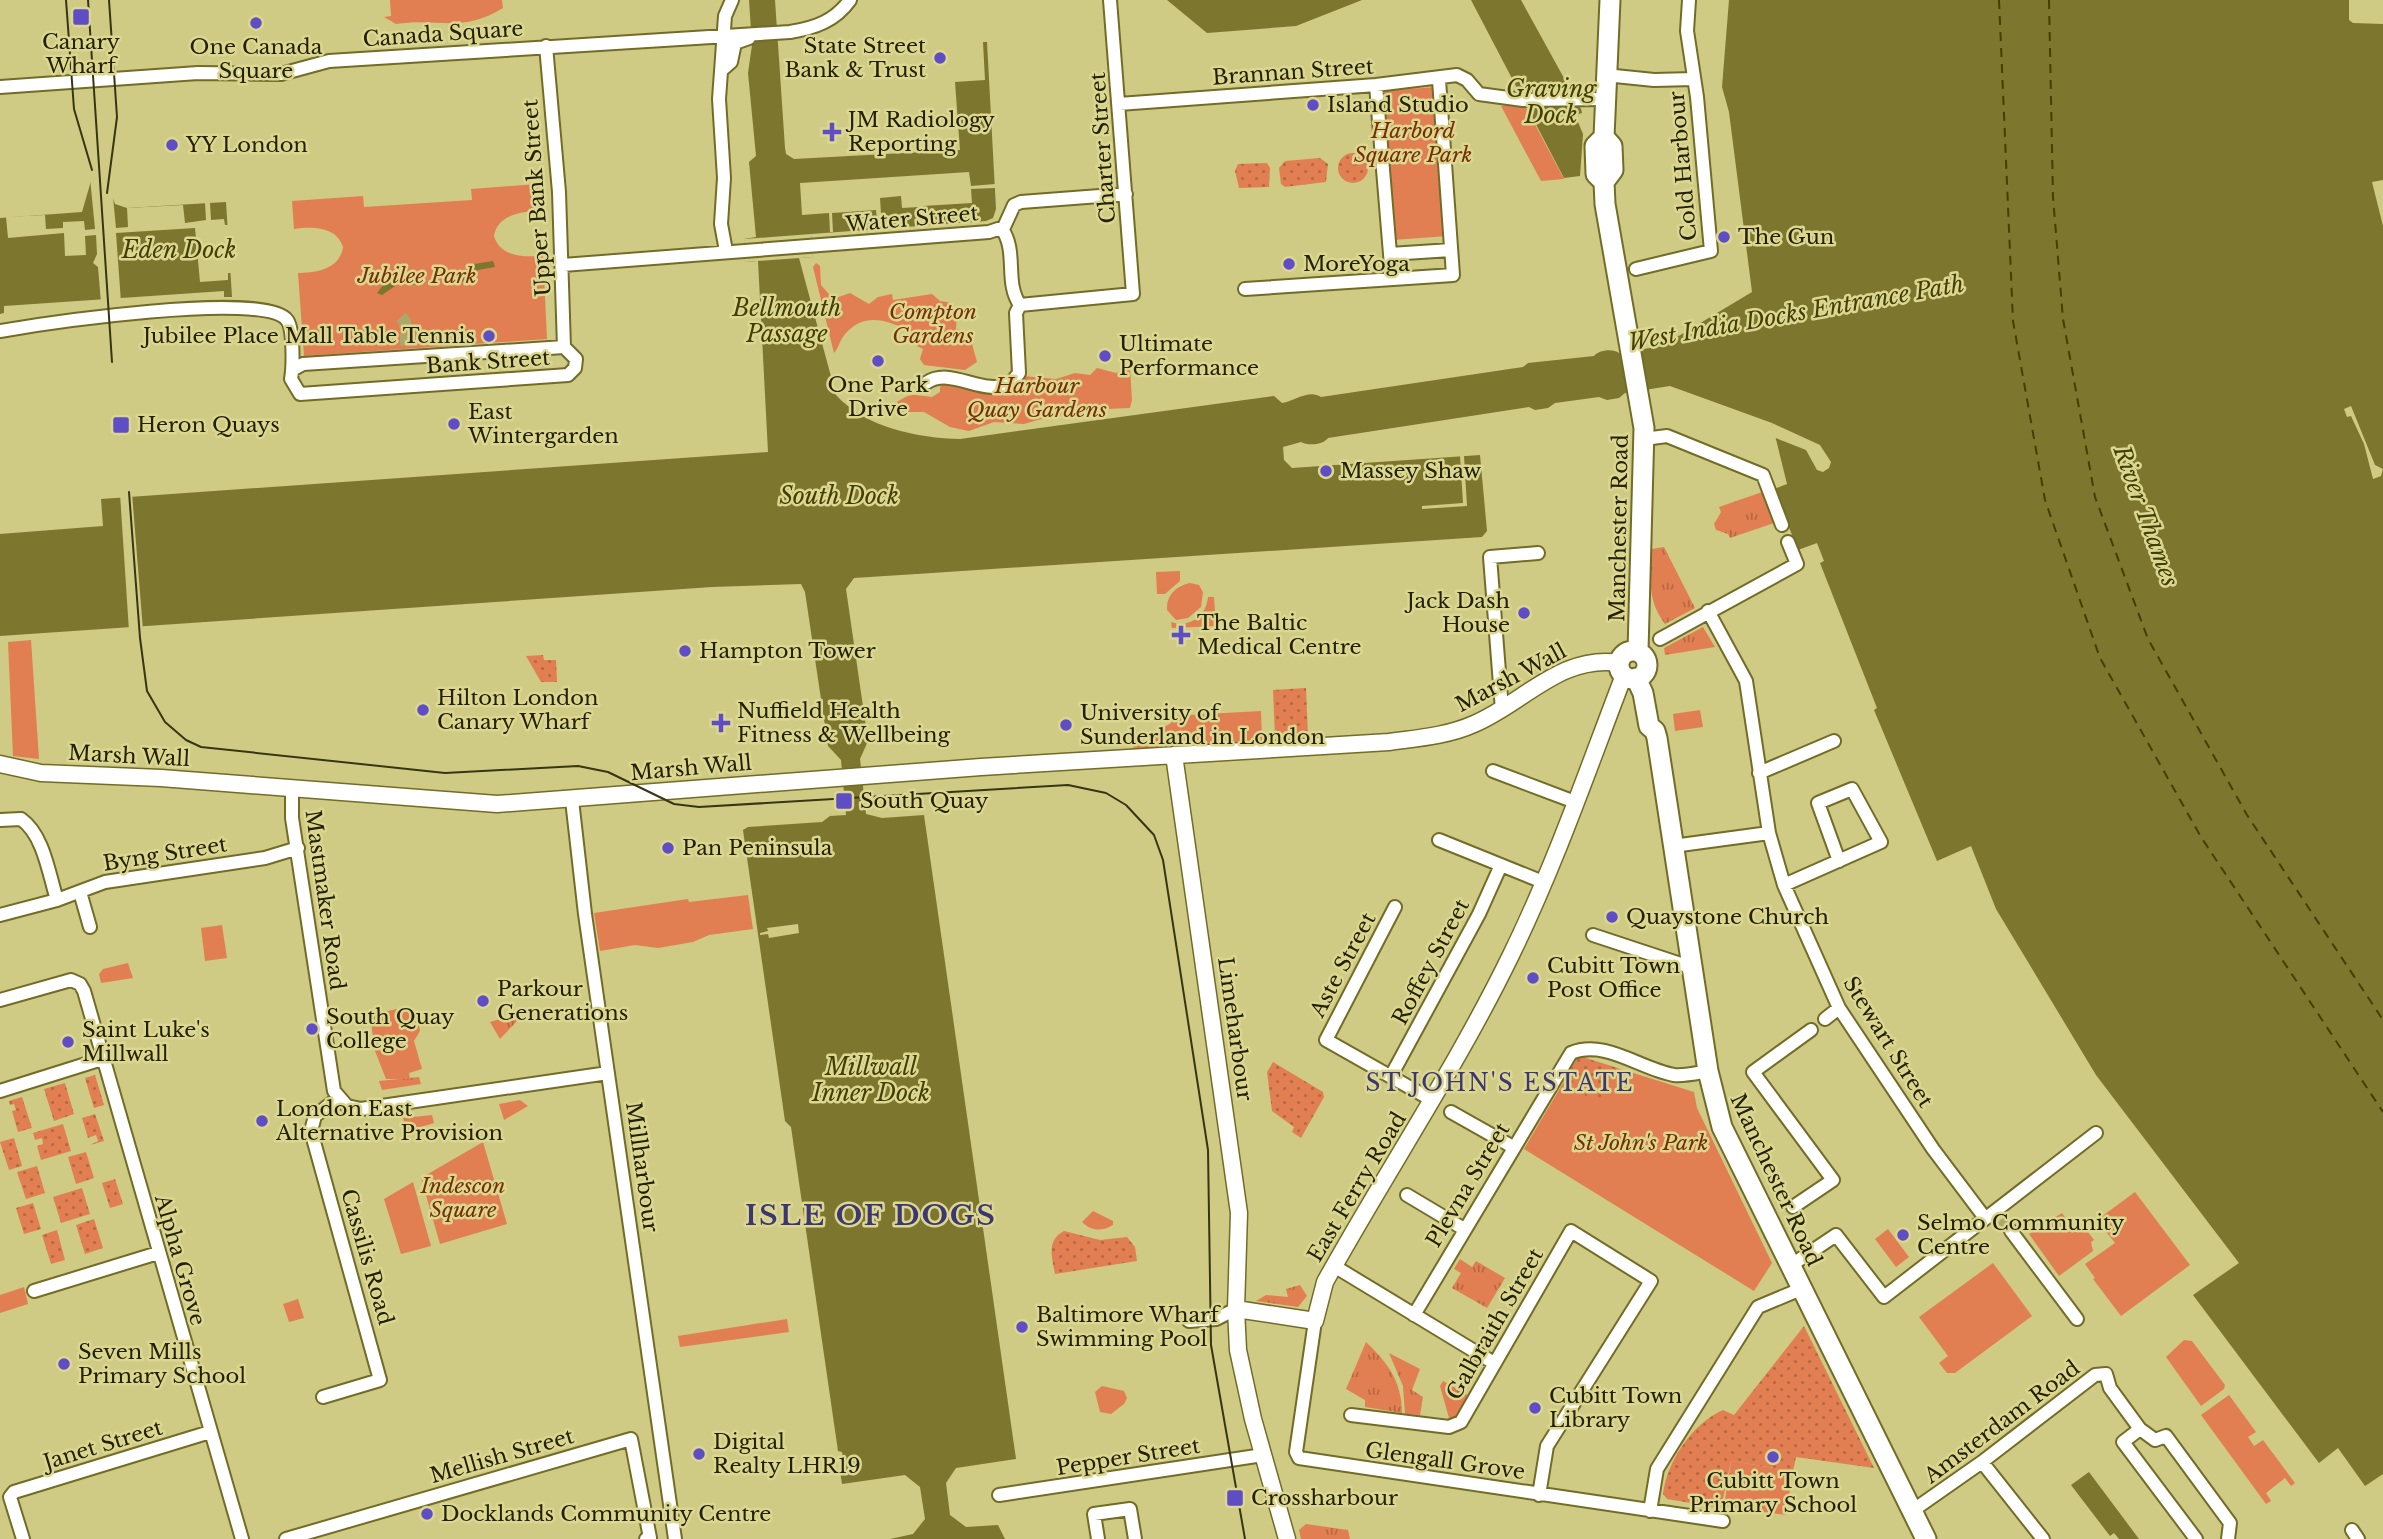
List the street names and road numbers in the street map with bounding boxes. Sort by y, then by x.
street label: Canada Square [362,15,524,53]
street label: Brannan Street [1211,53,1375,91]
street label: Charter Street [1085,71,1121,225]
street label: Cold Harbour [1664,90,1702,242]
street label: Upper Bank Street [517,98,557,297]
street label: Water Street [844,200,979,238]
street label: Bank Street [425,345,551,379]
street label: Manchester Road [1604,434,1634,622]
street label: Marsh Wall [1451,638,1571,718]
street label: Marsh Wall [67,740,191,772]
street label: Marsh Wall [629,750,753,786]
street label: Mastmaker Road [299,808,351,992]
street label: Byng Street [101,831,229,877]
street label: Roffey Street [1387,895,1475,1029]
street label: Aste Street [1304,908,1381,1023]
street label: Limeharbour [1212,956,1258,1102]
street label: Stewart Street [1837,972,1939,1112]
street label: Manchester Road [1725,1089,1827,1271]
street label: Millharbour [620,1100,664,1234]
street label: East Ferry Road [1302,1107,1412,1267]
street label: Plevna Street [1421,1118,1515,1252]
street label: Cassilis Road [335,1186,399,1328]
street label: Alpha Grove [149,1191,211,1328]
street label: Galbraith Street [1441,1243,1549,1404]
street label: Amsterdam Road [1918,1355,2085,1490]
street label: Janet Street [38,1415,166,1476]
street label: Mellish Street [427,1423,577,1489]
street label: Pepper Street [1054,1433,1202,1481]
street label: Glengall Grove [1363,1437,1527,1485]

